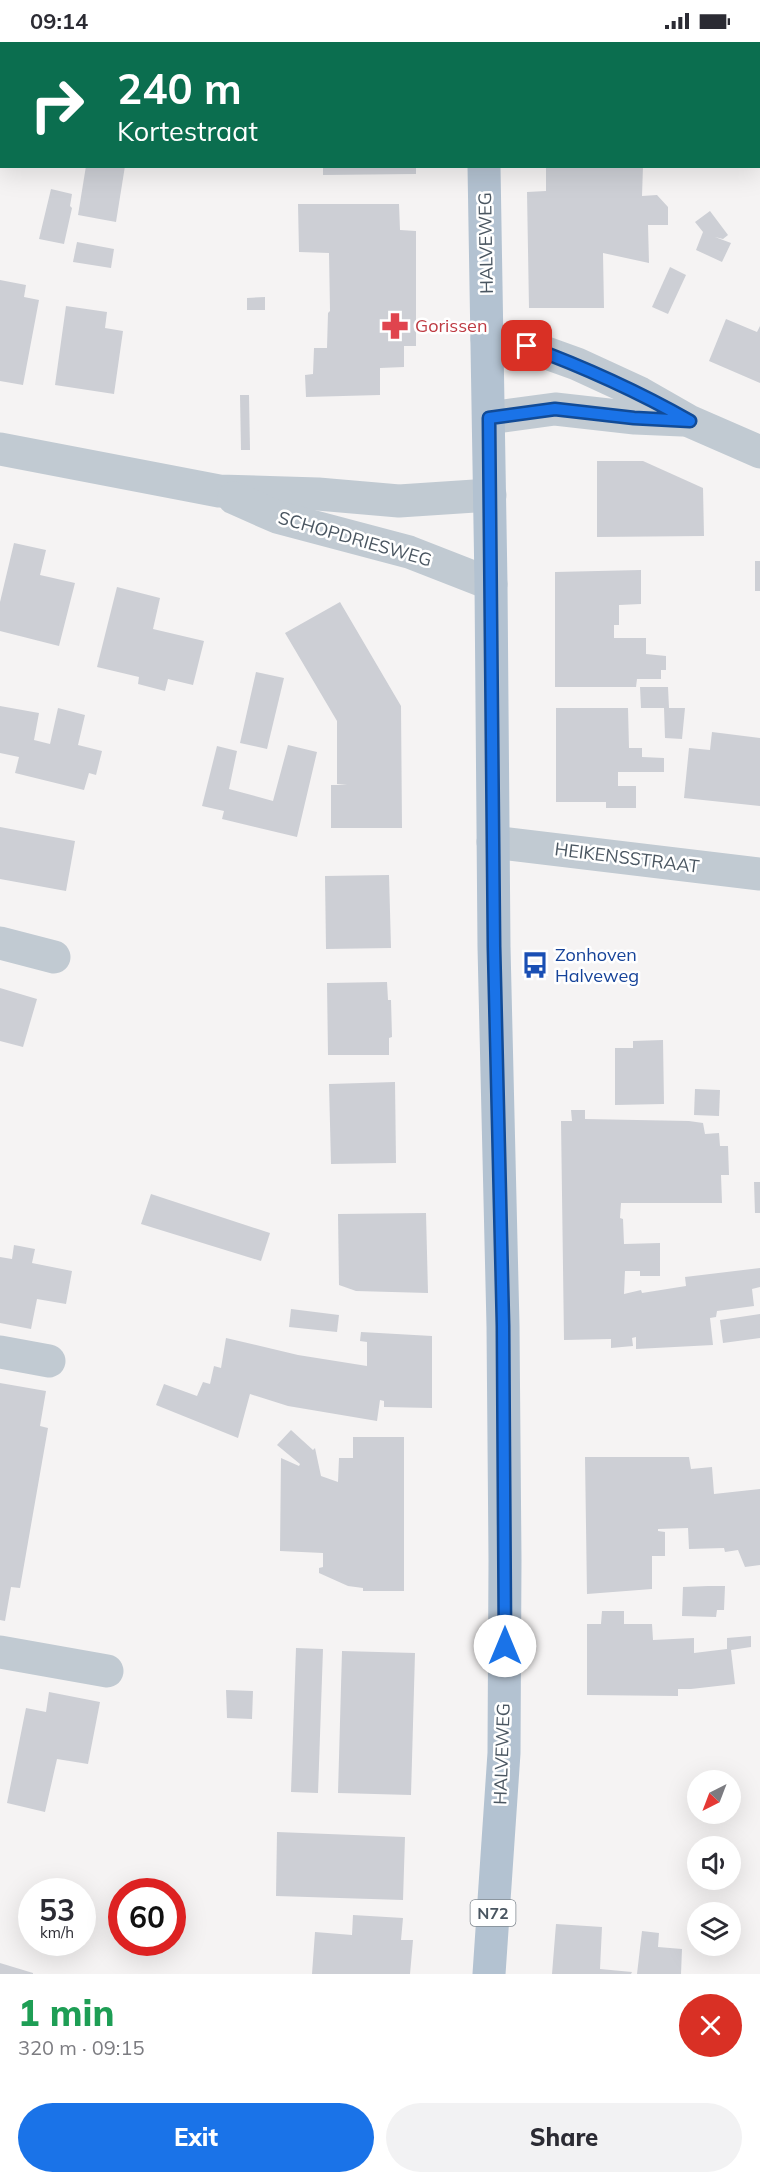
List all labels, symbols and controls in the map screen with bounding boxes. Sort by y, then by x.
text: 09:14 [30,7,88,35]
text: 240 m [117,62,242,115]
icon: right [18,66,96,144]
text: Kortestraat [117,114,258,148]
street label: HALVEWEG [473,192,498,294]
pharmacy icon: Gorissen [380,311,410,341]
place label: Gorissen [415,314,487,337]
pin [501,320,552,371]
icon: arrive [510,329,543,362]
street label: SCHOPDRIESWEG [276,506,435,571]
street label: HEIKENSSTRAAT [553,837,701,878]
place label: Zonhoven Halveweg [555,943,639,987]
bus stop icon: Zonhoven Halveweg [520,950,550,980]
position arrow [473,1614,537,1678]
street label: HALVEWEG [488,1703,515,1805]
north arrow [687,1770,741,1824]
map controls [687,1770,741,1956]
button: sound [687,1836,741,1890]
speed limit sign: 60 [108,1878,186,1956]
text: 53 [39,1891,75,1929]
road number: N72 [470,1900,516,1926]
button: layers [687,1902,741,1956]
text: km/h [40,1923,74,1942]
text: 1 min [18,1990,114,2035]
button: close [679,1994,742,2057]
text: 320 m · 09:15 [18,2035,144,2060]
button: Exit [18,2103,374,2172]
button: Share [386,2103,742,2172]

